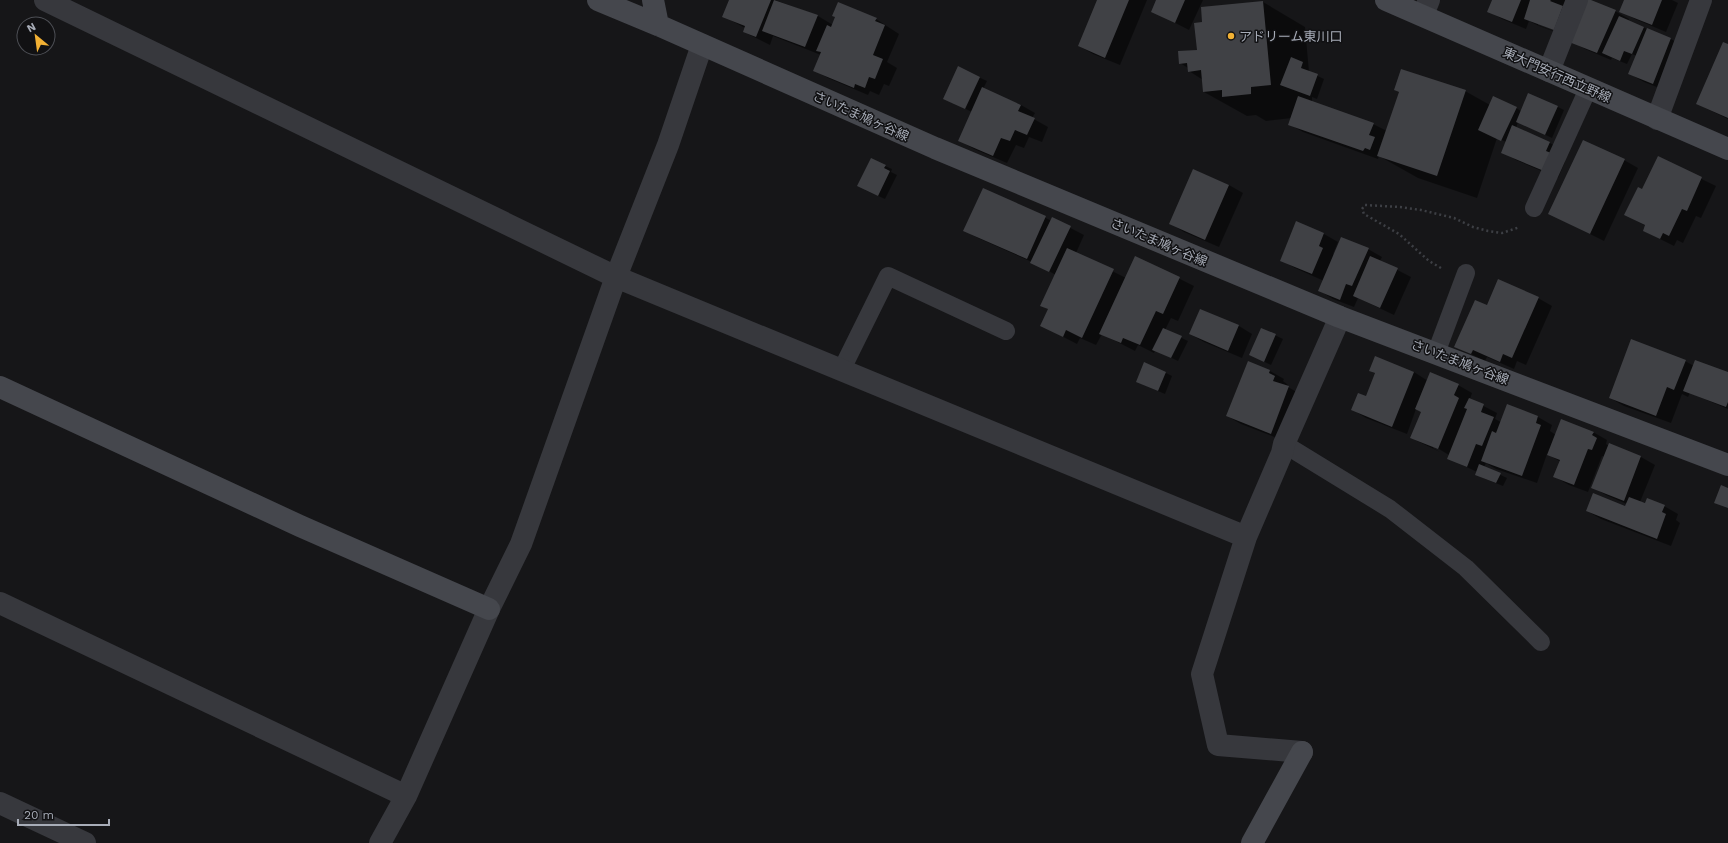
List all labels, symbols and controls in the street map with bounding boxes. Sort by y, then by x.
north arrow [16,16,56,56]
text: N [25,20,38,35]
place label: アドリーム東川口 [1239,29,1343,44]
marker: アドリーム東川口 [1226,31,1236,41]
street label: 東大門安行西立野線 [1500,44,1614,106]
street label: さいたま鳩ヶ谷線 [811,88,911,144]
street label: さいたま鳩ヶ谷線 [1108,215,1210,269]
street label: さいたま鳩ヶ谷線 [1409,336,1511,388]
scale bar [18,801,109,827]
text: 20 m [24,808,54,822]

